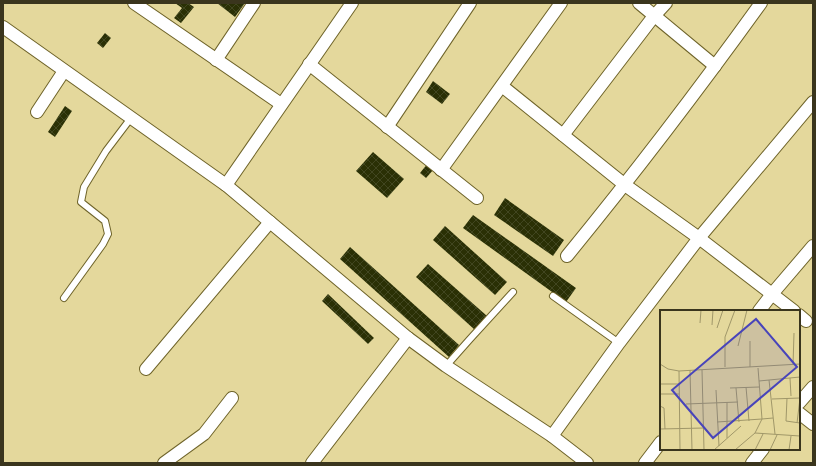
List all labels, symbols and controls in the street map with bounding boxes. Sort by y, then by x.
inset map [660,310,800,450]

